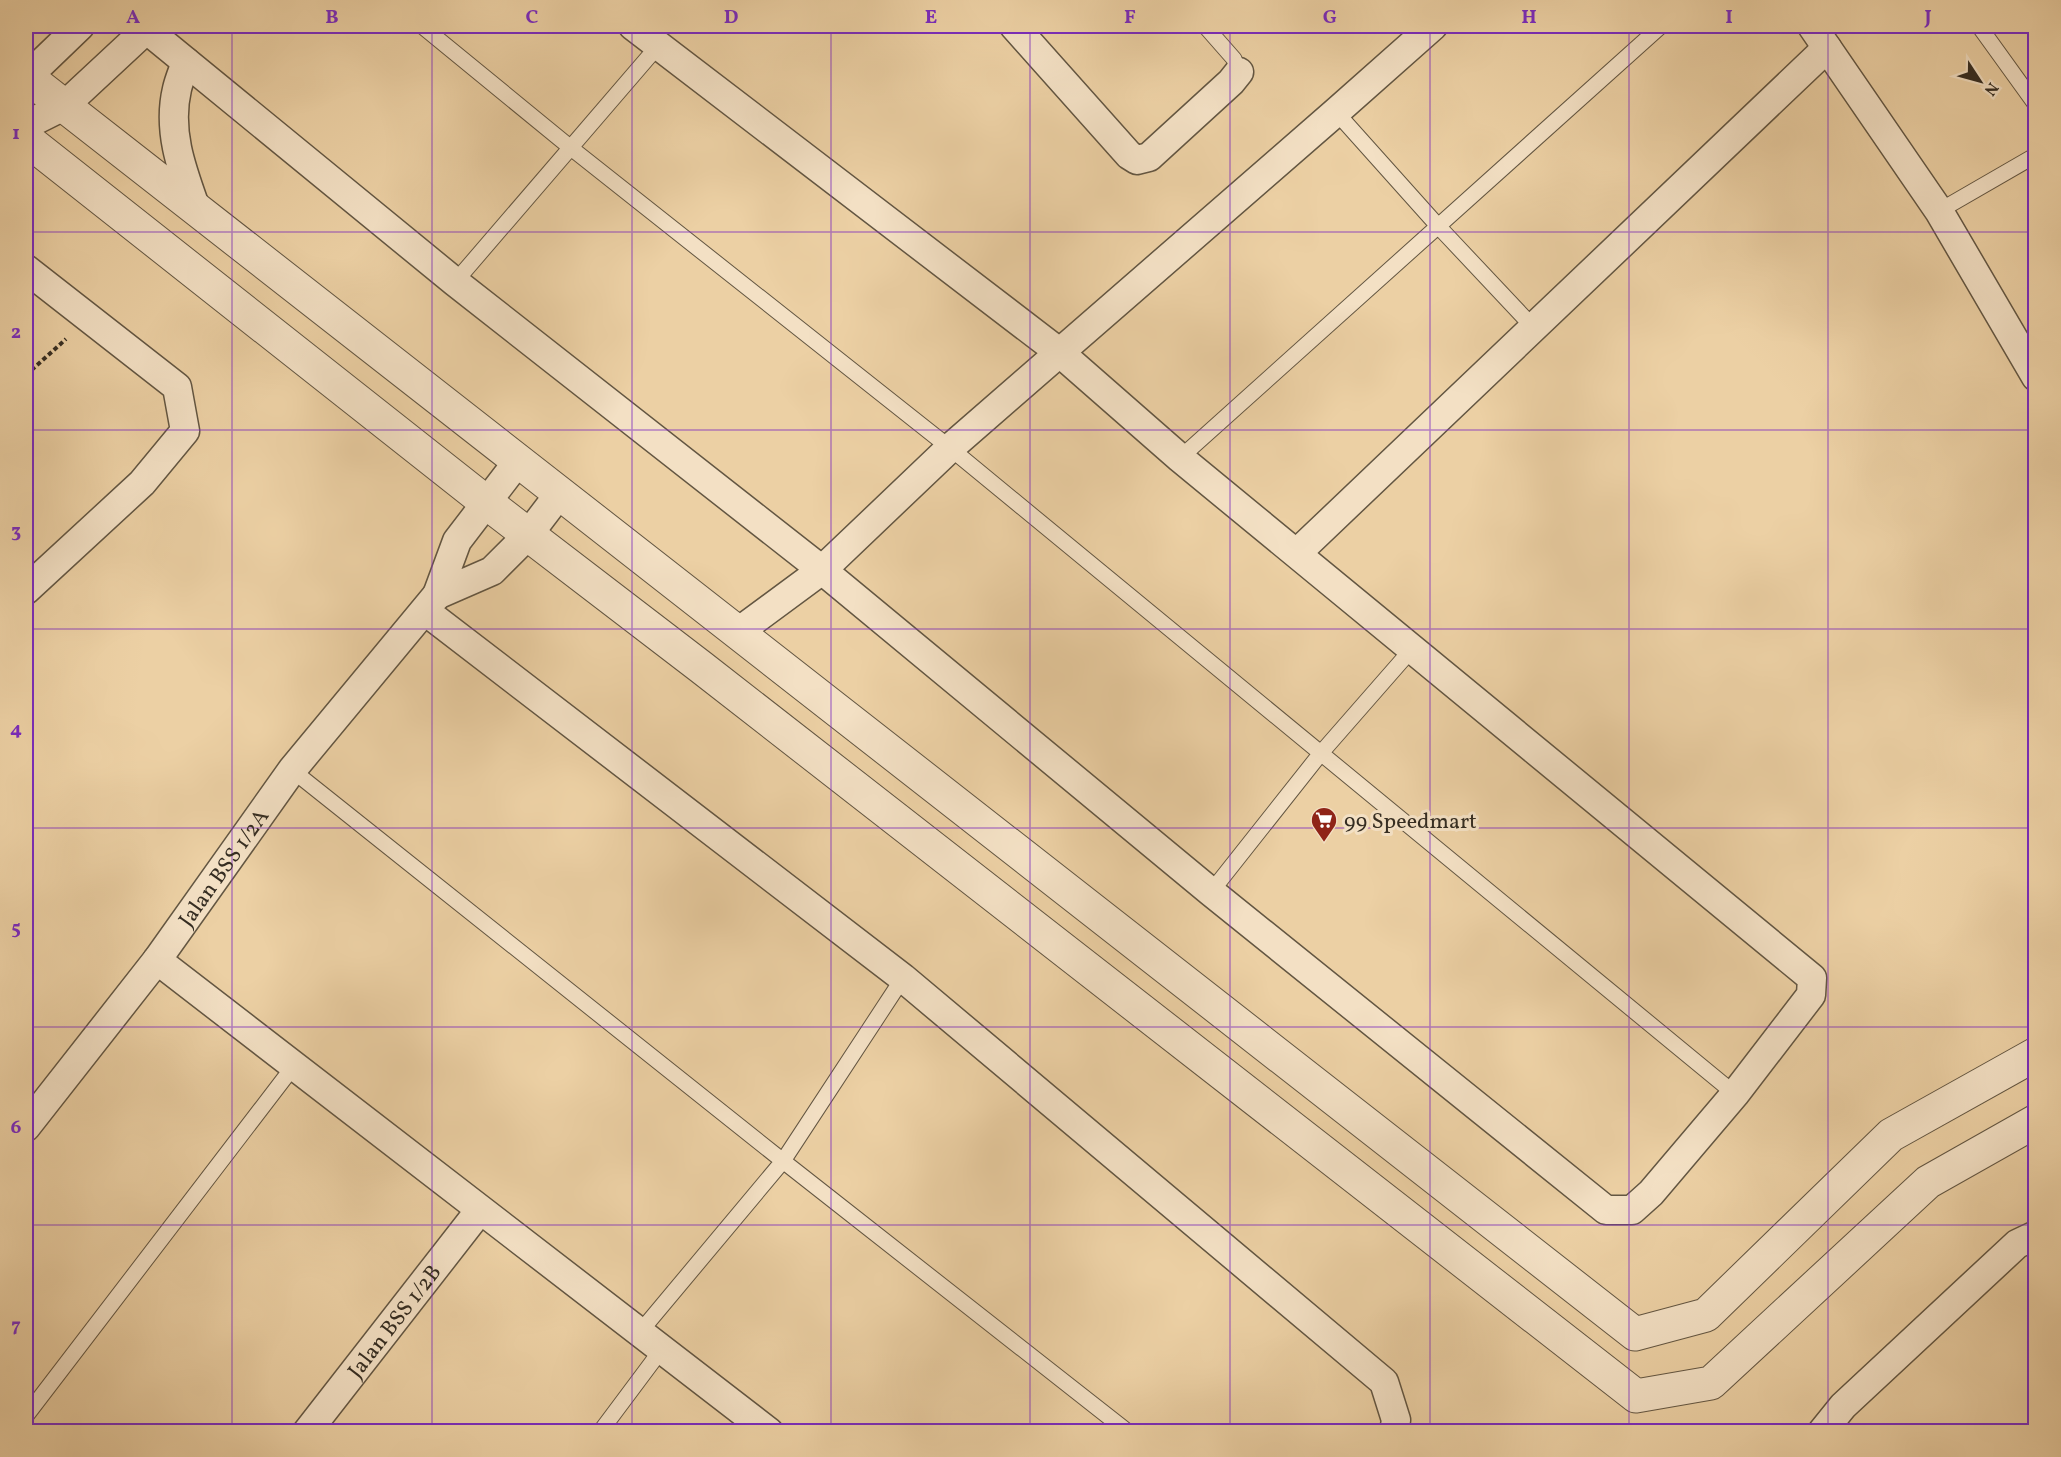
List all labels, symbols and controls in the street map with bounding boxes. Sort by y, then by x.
text: A [126,4,140,32]
text: B [325,4,339,32]
text: C [526,4,539,32]
text: D [724,4,738,32]
text: E [925,4,937,32]
text: F [1124,4,1136,32]
text: G [1323,4,1337,32]
text: H [1521,4,1537,32]
text: I [1725,4,1733,32]
text: J [1923,4,1932,32]
north arrow [1950,51,2010,111]
text: N [1978,77,2003,100]
text: 1 [12,120,20,148]
text: 2 [11,319,21,347]
text: 3 [11,518,21,546]
text: 4 [10,716,22,744]
street label: Jalan BSS 1/2A [172,803,278,934]
supermarket icon: 99 Speedmart [1309,805,1339,843]
place label: 99 Speedmart [1344,807,1477,838]
text: 5 [11,915,21,943]
text: 6 [11,1114,22,1142]
street label: Jalan BSS 1/2B [341,1259,450,1386]
text: 7 [11,1312,21,1340]

